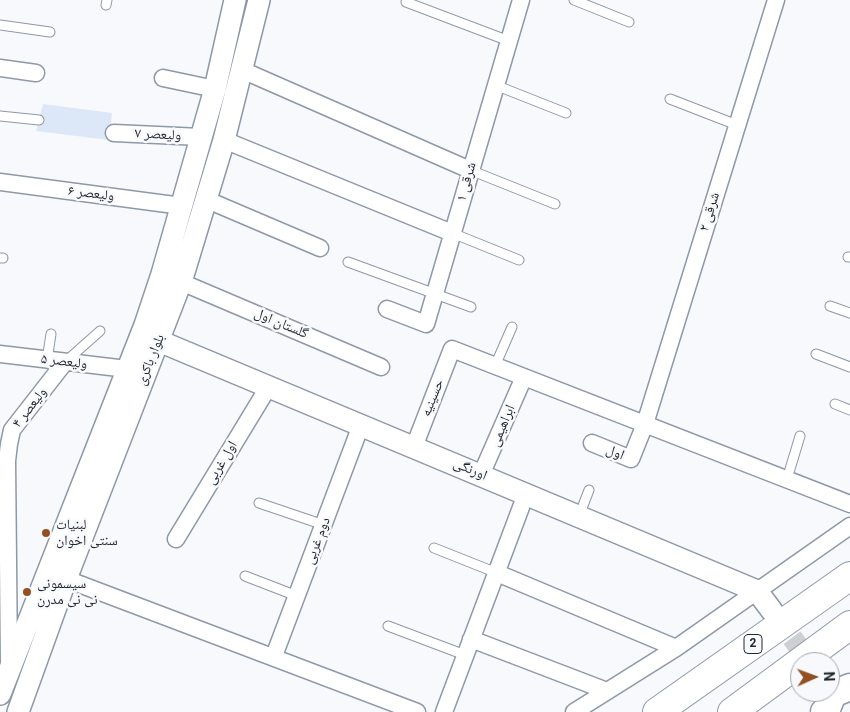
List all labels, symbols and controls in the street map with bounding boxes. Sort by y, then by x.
street label: ولیعصر ۷ [134,125,182,145]
street label: ۱ شرقی [453,160,481,204]
street label: ولیعصر ۶ [67,183,115,205]
street label: ۲ شرقی [696,190,724,234]
street label: گلستان اول [251,305,311,343]
street label: بلوار باکری [133,332,169,388]
street label: ولیعصر ۵ [40,351,88,373]
street label: حسینیه [418,377,448,419]
street label: ولیعصر ۴ [9,384,51,432]
street label: ابراهیمی [487,403,519,449]
street label: اول غربی [202,438,242,488]
street label: اول [603,442,627,464]
street label: اورنگی [451,455,489,485]
street label: دوم غربی [301,515,335,567]
place label: لبنیات سنتی اخوان [56,517,118,550]
marker: لبنیات سنتی اخوان [40,527,52,539]
place label: سیسمونی نی نی مدرن [37,576,98,608]
marker: سیسمونی نی نی مدرن [21,586,33,598]
road number: 2 [744,634,762,654]
north arrow [790,652,840,702]
text: N [821,671,837,682]

